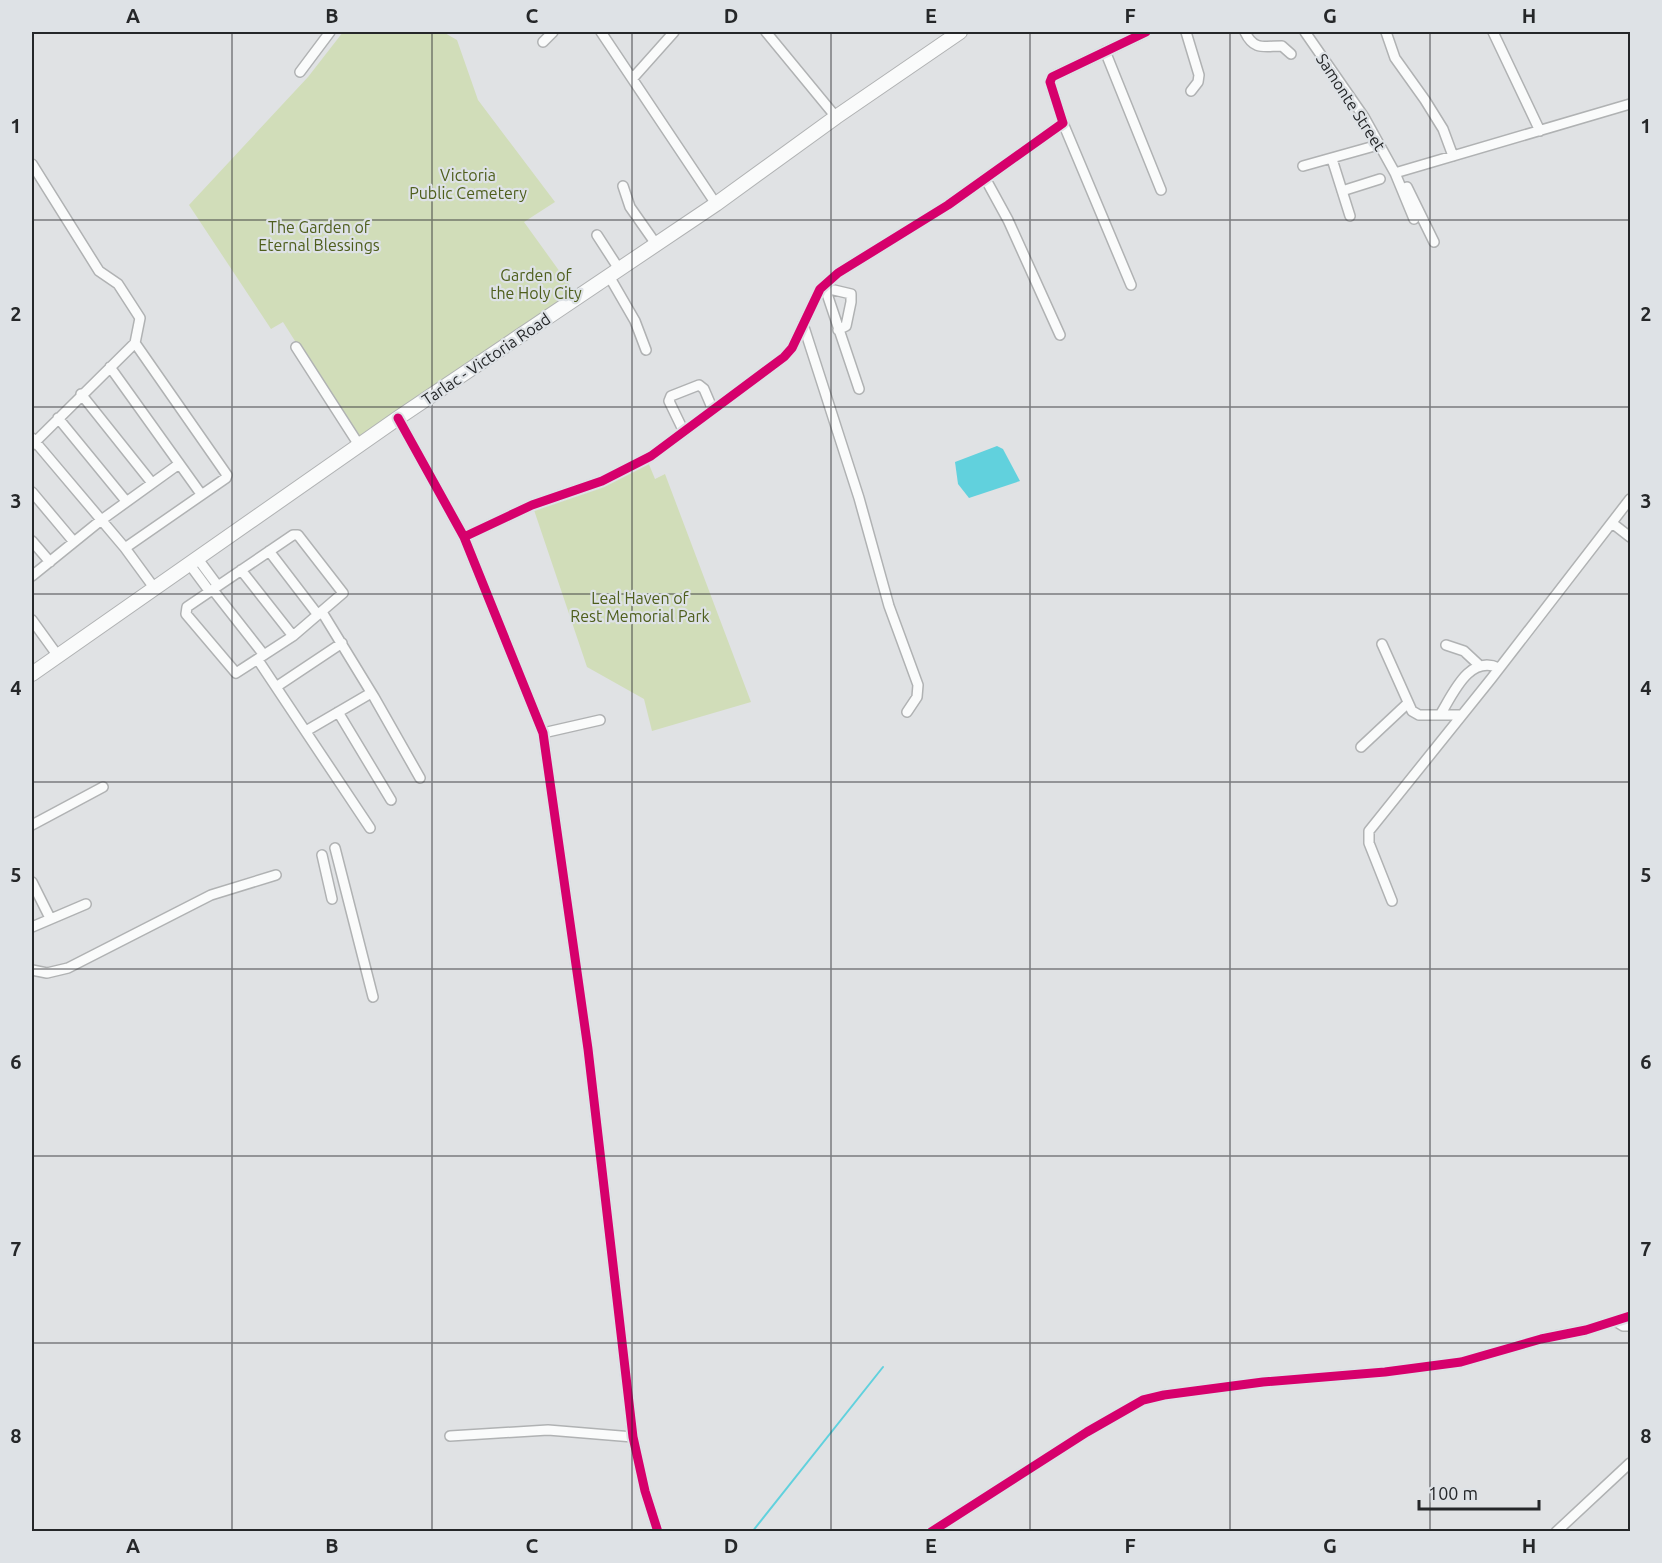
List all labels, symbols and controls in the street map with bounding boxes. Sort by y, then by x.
text: A [126,4,140,27]
text: B [325,4,339,27]
text: C [526,4,539,27]
text: D [724,4,738,27]
text: E [925,4,937,27]
text: F [1124,4,1136,27]
text: G [1323,4,1337,27]
text: H [1522,4,1536,27]
street label: Samonte Street [1313,50,1390,155]
text: 1 [10,114,22,137]
text: 1 [1640,114,1652,137]
park label: Victoria Public Cemetery [409,166,527,202]
park label: The Garden of Eternal Blessings [258,218,380,254]
park label: Garden of the Holy City [490,266,582,302]
text: 2 [10,302,22,325]
text: 2 [1640,302,1652,325]
street label: Tarlac - Victoria Road [418,309,554,409]
text: 3 [10,489,22,512]
text: 3 [1640,489,1652,512]
park label: Leal Haven of Rest Memorial Park [570,589,710,625]
text: 4 [10,676,22,699]
text: 4 [1640,676,1652,699]
text: 5 [10,863,22,886]
text: 5 [1640,863,1652,886]
text: 6 [10,1050,22,1073]
text: 6 [1640,1050,1652,1073]
text: 7 [10,1237,22,1260]
text: 7 [1640,1237,1652,1260]
text: 8 [10,1424,22,1447]
text: 8 [1640,1424,1652,1447]
scale bar [1419,1473,1539,1511]
text: 100 m [1428,1483,1478,1503]
text: A [126,1534,140,1557]
text: B [325,1534,339,1557]
text: C [526,1534,539,1557]
text: D [724,1534,738,1557]
text: E [925,1534,937,1557]
text: F [1124,1534,1136,1557]
text: G [1323,1534,1337,1557]
text: H [1522,1534,1536,1557]

